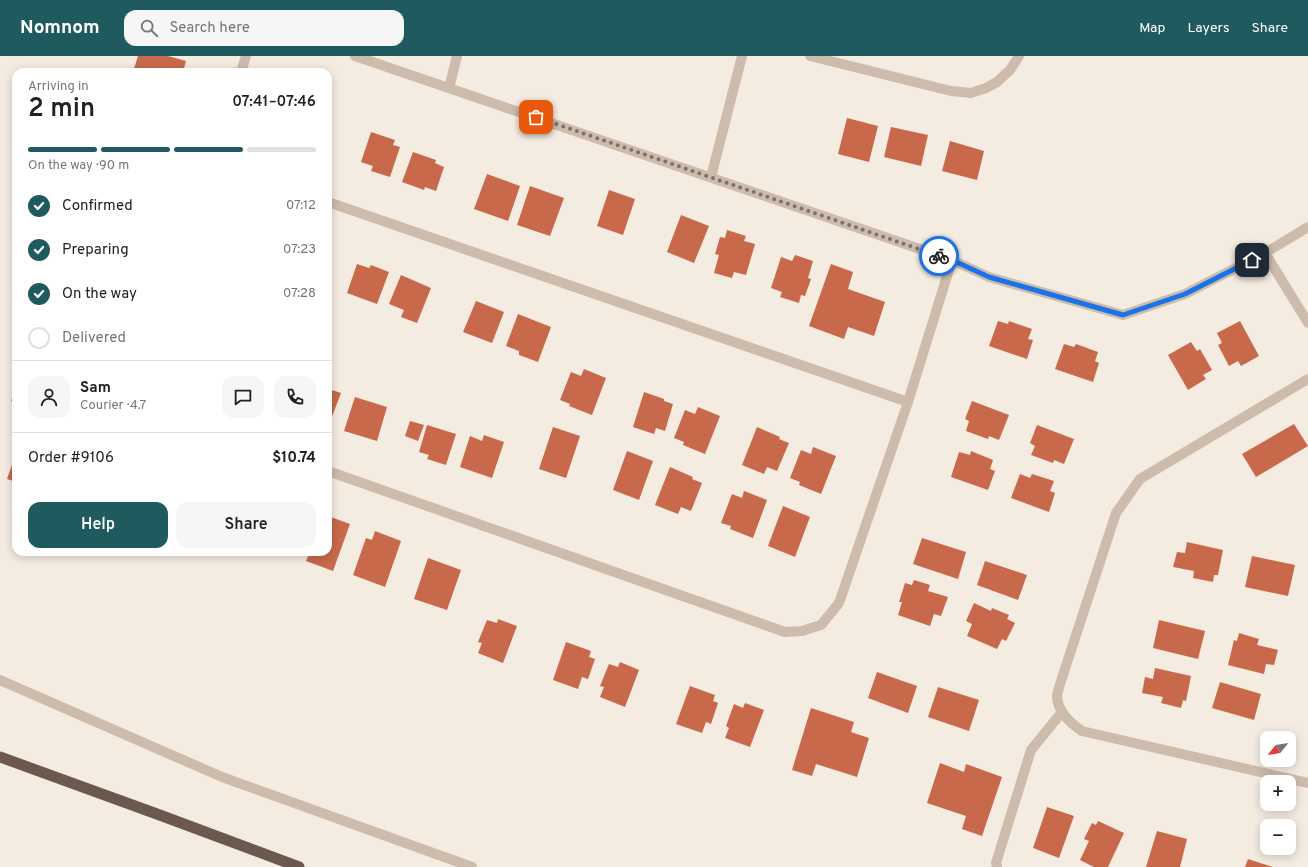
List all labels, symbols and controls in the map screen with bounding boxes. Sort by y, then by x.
search box [124,10,404,46]
text: Nomnom [20,16,100,40]
icon: search [138,17,160,39]
text: Search here [170,19,250,38]
text: Map [1139,20,1165,37]
text: Layers [1187,20,1229,37]
text: Share [1251,20,1288,37]
text: Arriving in [28,79,89,95]
text: 2 min [28,93,95,126]
text: 07:41–07:46 [232,93,316,112]
pin [519,100,553,134]
icon: bag [525,106,547,128]
text: On the way · 90 m [28,158,129,174]
icon: check [28,195,50,217]
text: Confirmed [62,197,133,216]
text: 07:12 [286,198,316,214]
courier [919,236,959,276]
icon: check [28,239,50,261]
text: Preparing [62,241,129,260]
text: 07:23 [283,242,316,258]
pin [1235,243,1269,277]
icon: bike [928,245,950,267]
icon: home [1241,249,1263,271]
icon: check [28,283,50,305]
text: On the way [62,285,137,304]
text: 07:28 [283,286,316,302]
text: Delivered [62,329,126,348]
button: person [28,376,70,418]
button: chat [222,376,264,418]
button: phone [274,376,316,418]
text: Sam [80,379,111,398]
text: Courier · 4.7 [80,398,146,414]
text: Order #9106 [28,449,114,468]
text: $10.74 [272,449,316,468]
button: Help [28,502,168,548]
button: Share [176,502,316,548]
north arrow [1260,731,1296,767]
map controls [1260,731,1296,855]
button: + [1260,775,1296,811]
button: − [1260,819,1296,855]

